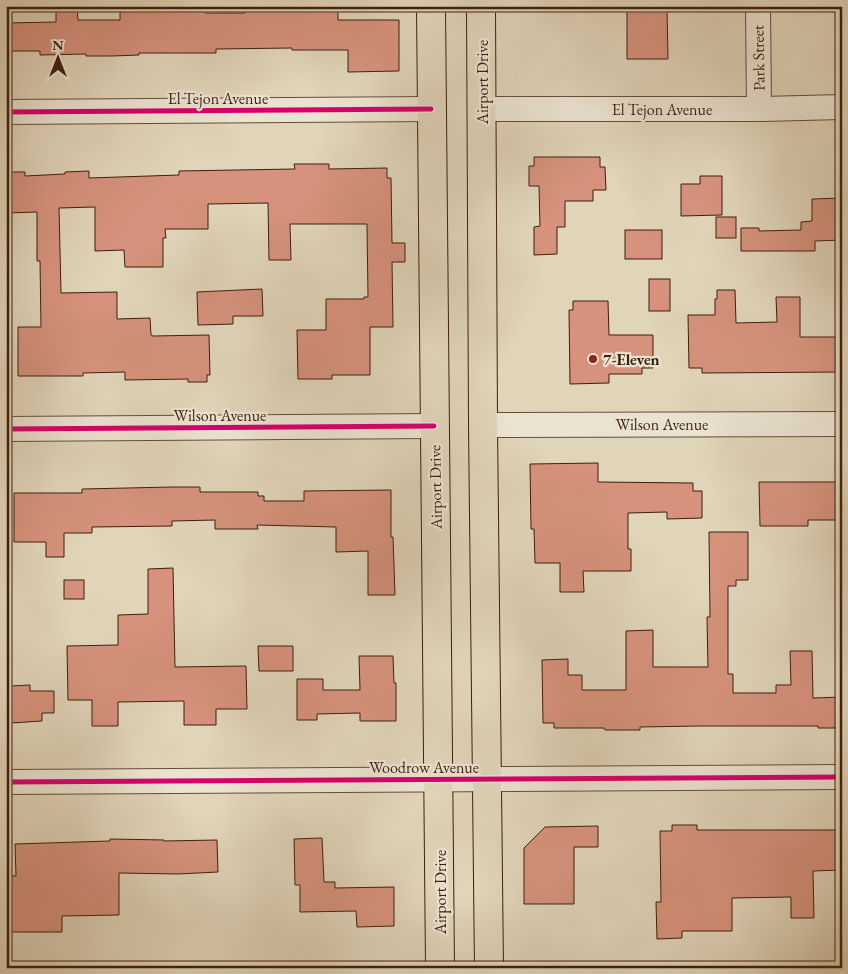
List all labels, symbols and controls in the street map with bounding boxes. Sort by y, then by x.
street label: Park Street [747,25,770,91]
north arrow [32,32,82,82]
text: N [52,36,64,54]
street label: Airport Drive [472,40,493,125]
street label: El Tejon Avenue [168,88,268,109]
street label: El Tejon Avenue [612,99,712,120]
place label: 7-Eleven [603,349,660,370]
marker: 7-Eleven [587,353,599,365]
street label: Wilson Avenue [174,405,266,426]
street label: Wilson Avenue [616,414,708,435]
street label: Airport Drive [424,445,447,530]
street label: Woodrow Avenue [369,757,479,778]
street label: Airport Drive [430,850,451,935]

